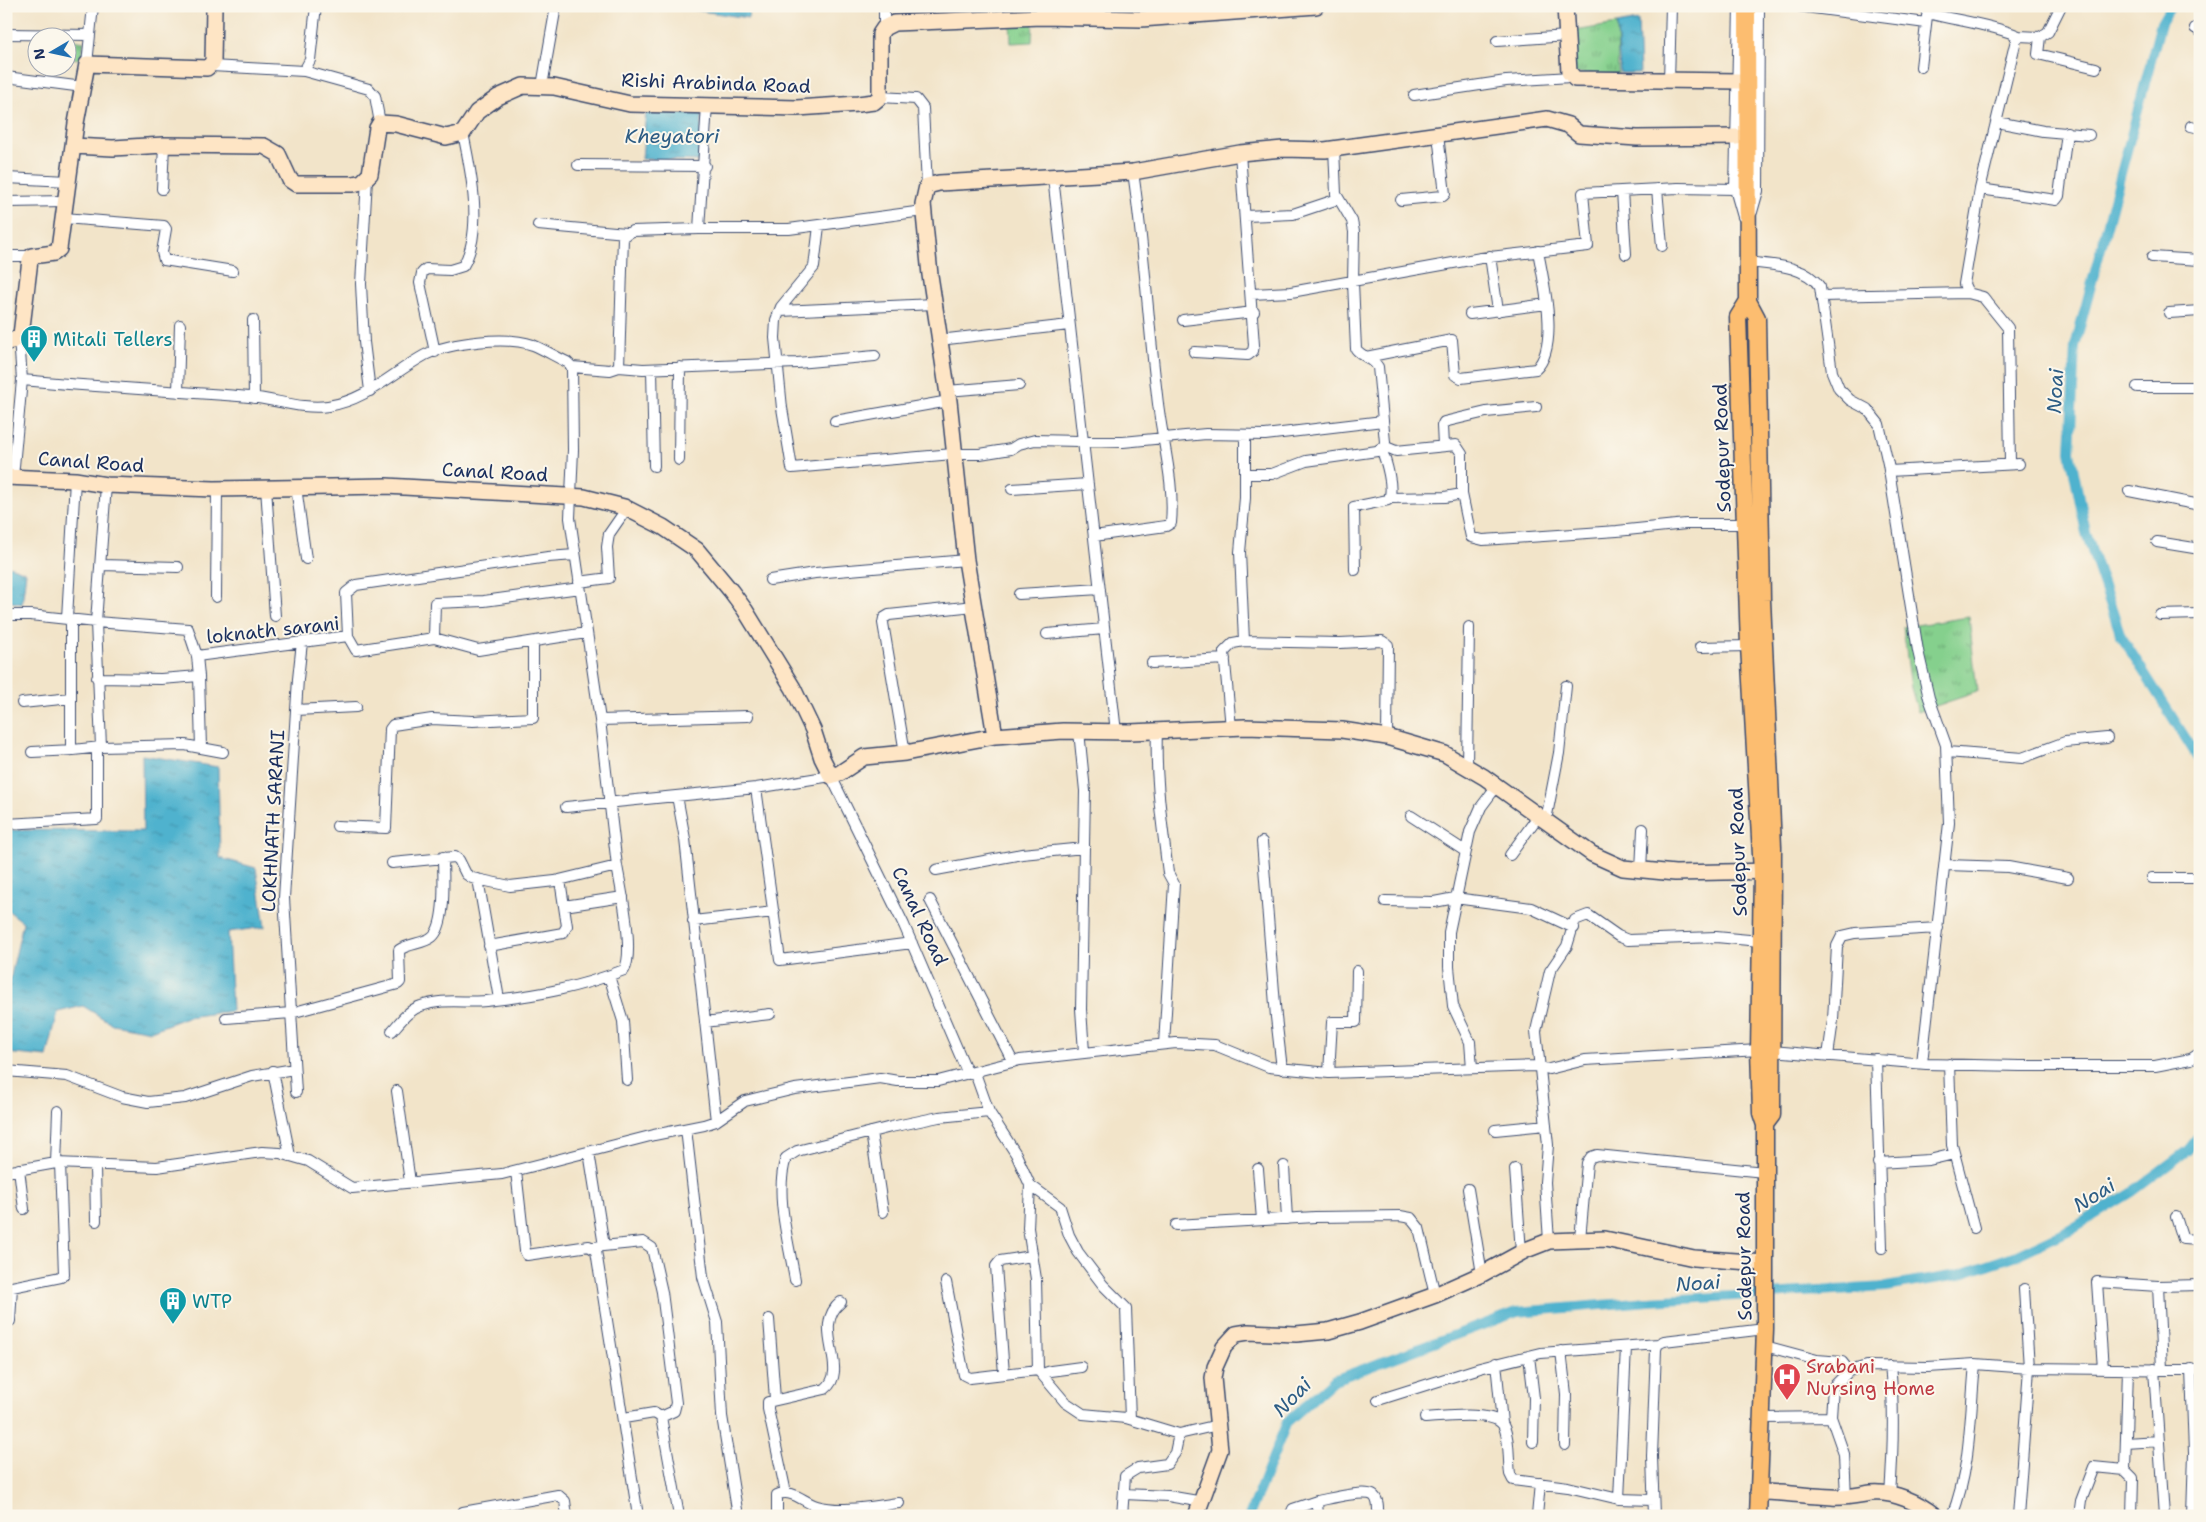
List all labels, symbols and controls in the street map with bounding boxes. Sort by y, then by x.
north arrow [28,28,78,78]
text: N [29,47,49,61]
street label: Rishi Arabinda Road [621,67,811,99]
water label: Kheyatori [625,123,720,149]
building icon: Mitali Tellers [19,324,49,363]
place label: Mitali Tellers [53,327,173,352]
water label: Noai [2041,367,2069,414]
street label: Sodepur Road [1707,383,1737,513]
street label: Canal Road [37,446,145,478]
street label: Canal Road [441,457,549,487]
street label: loknath sarani [205,611,341,649]
street label: LOKHNATH SARANI [256,729,290,913]
street label: Sodepur Road [1723,787,1753,917]
street label: Canal Road [886,862,954,970]
water label: Noai [2068,1172,2120,1218]
street label: Sodepur Road [1730,1191,1758,1321]
water label: Noai [1675,1268,1722,1298]
building icon: WTP [158,1286,188,1325]
place label: WTP [192,1289,232,1314]
place label: Srabani Nursing Home [1806,1354,1935,1401]
hospital icon: Srabani Nursing Home [1772,1362,1802,1401]
water label: Noai [1267,1371,1317,1422]

